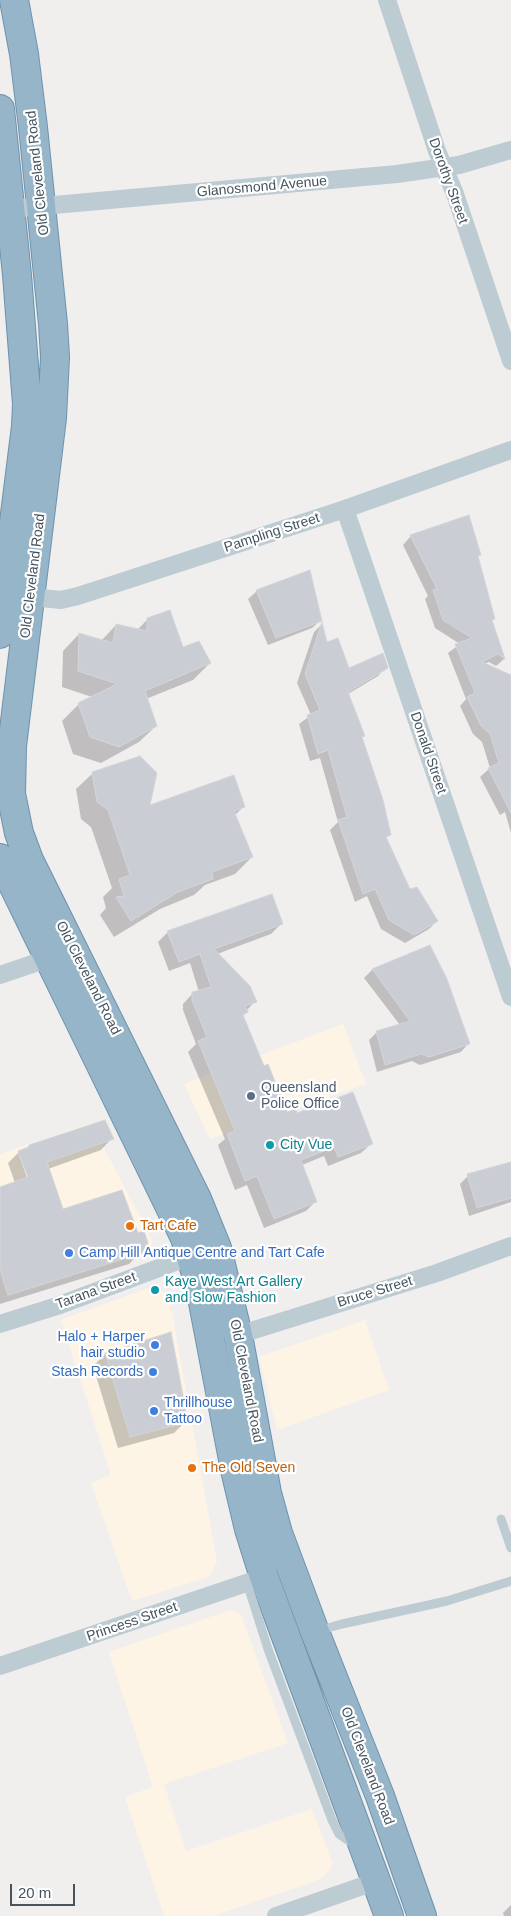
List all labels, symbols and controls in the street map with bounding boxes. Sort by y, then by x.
street label: Old Cleveland Road [23,110,53,236]
street label: Dorothy Street [425,136,471,226]
street label: Glanosmond Avenue [196,173,328,201]
street label: Pampling Street [222,510,322,556]
street label: Old Cleveland Road [17,513,49,639]
street label: Donald Street [406,710,450,796]
street label: Old Cleveland Road [52,918,124,1038]
place label: Queensland Police Office [261,1080,339,1112]
marker: Queensland Police Office [245,1090,257,1102]
place label: City Vue [280,1137,332,1153]
marker: City Vue [264,1139,276,1151]
place label: Tart Cafe [140,1218,197,1234]
marker: Tart Cafe [124,1220,136,1232]
place label: Camp Hill Antique Centre and Tart Cafe [79,1245,325,1261]
marker: Camp Hill Antique Centre and Tart Cafe [63,1247,75,1259]
street label: Tarana Street [54,1269,138,1313]
street label: Bruce Street [335,1273,415,1311]
place label: Kaye West Art Gallery and Slow Fashion [165,1274,302,1306]
marker: Kaye West Art Gallery and Slow Fashion [149,1284,161,1296]
street label: Old Cleveland Road [226,1318,266,1444]
place label: Halo + Harper hair studio [57,1329,145,1361]
marker: Halo + Harper hair studio [149,1339,161,1351]
place label: Stash Records [51,1364,143,1380]
marker: Stash Records [147,1366,159,1378]
place label: Thrillhouse Tattoo [164,1395,232,1428]
marker: Thrillhouse Tattoo [148,1405,160,1417]
place label: The Old Seven [202,1460,295,1476]
marker: The Old Seven [186,1462,198,1474]
street label: Princess Street [84,1599,180,1645]
street label: Old Cleveland Road [337,1705,397,1827]
scale bar [12,1874,78,1906]
text: 20 m [18,1884,51,1901]

